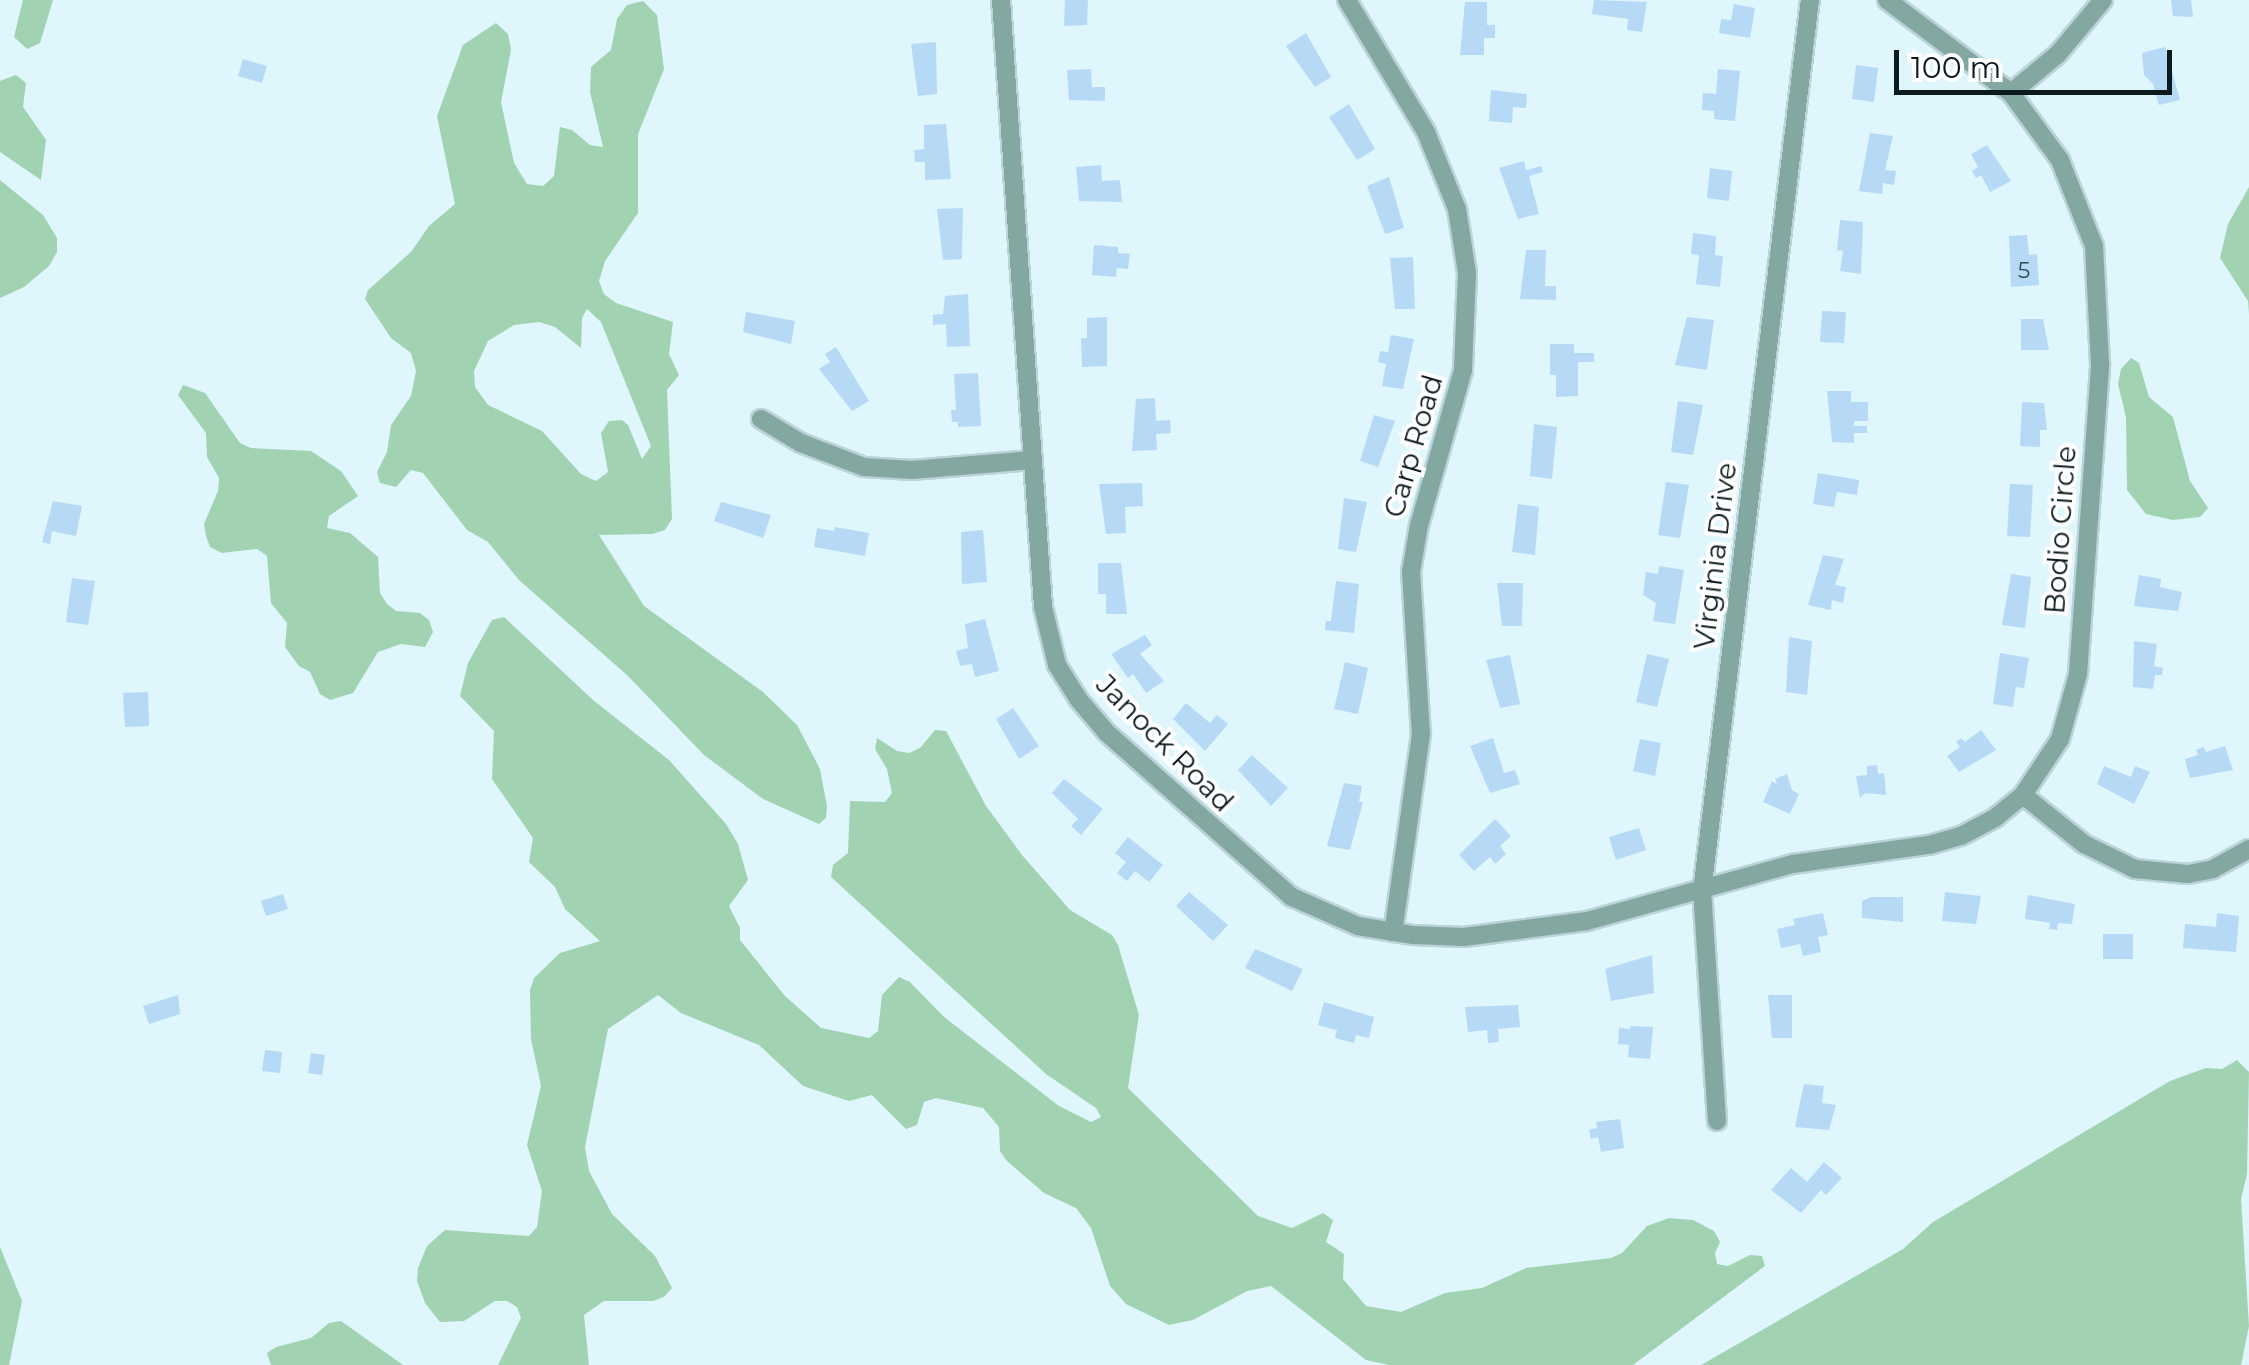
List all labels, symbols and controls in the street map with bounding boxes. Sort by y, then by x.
scale bar [1899,30,2176,92]
text: 100 m [1911,49,2001,86]
house number: 5 [2018,258,2030,284]
street label: Carp Road [1377,371,1449,521]
street label: Bodio Circle [2037,445,2083,615]
street label: Virginia Drive [1687,461,1743,651]
street label: Janock Road [1090,668,1240,818]

